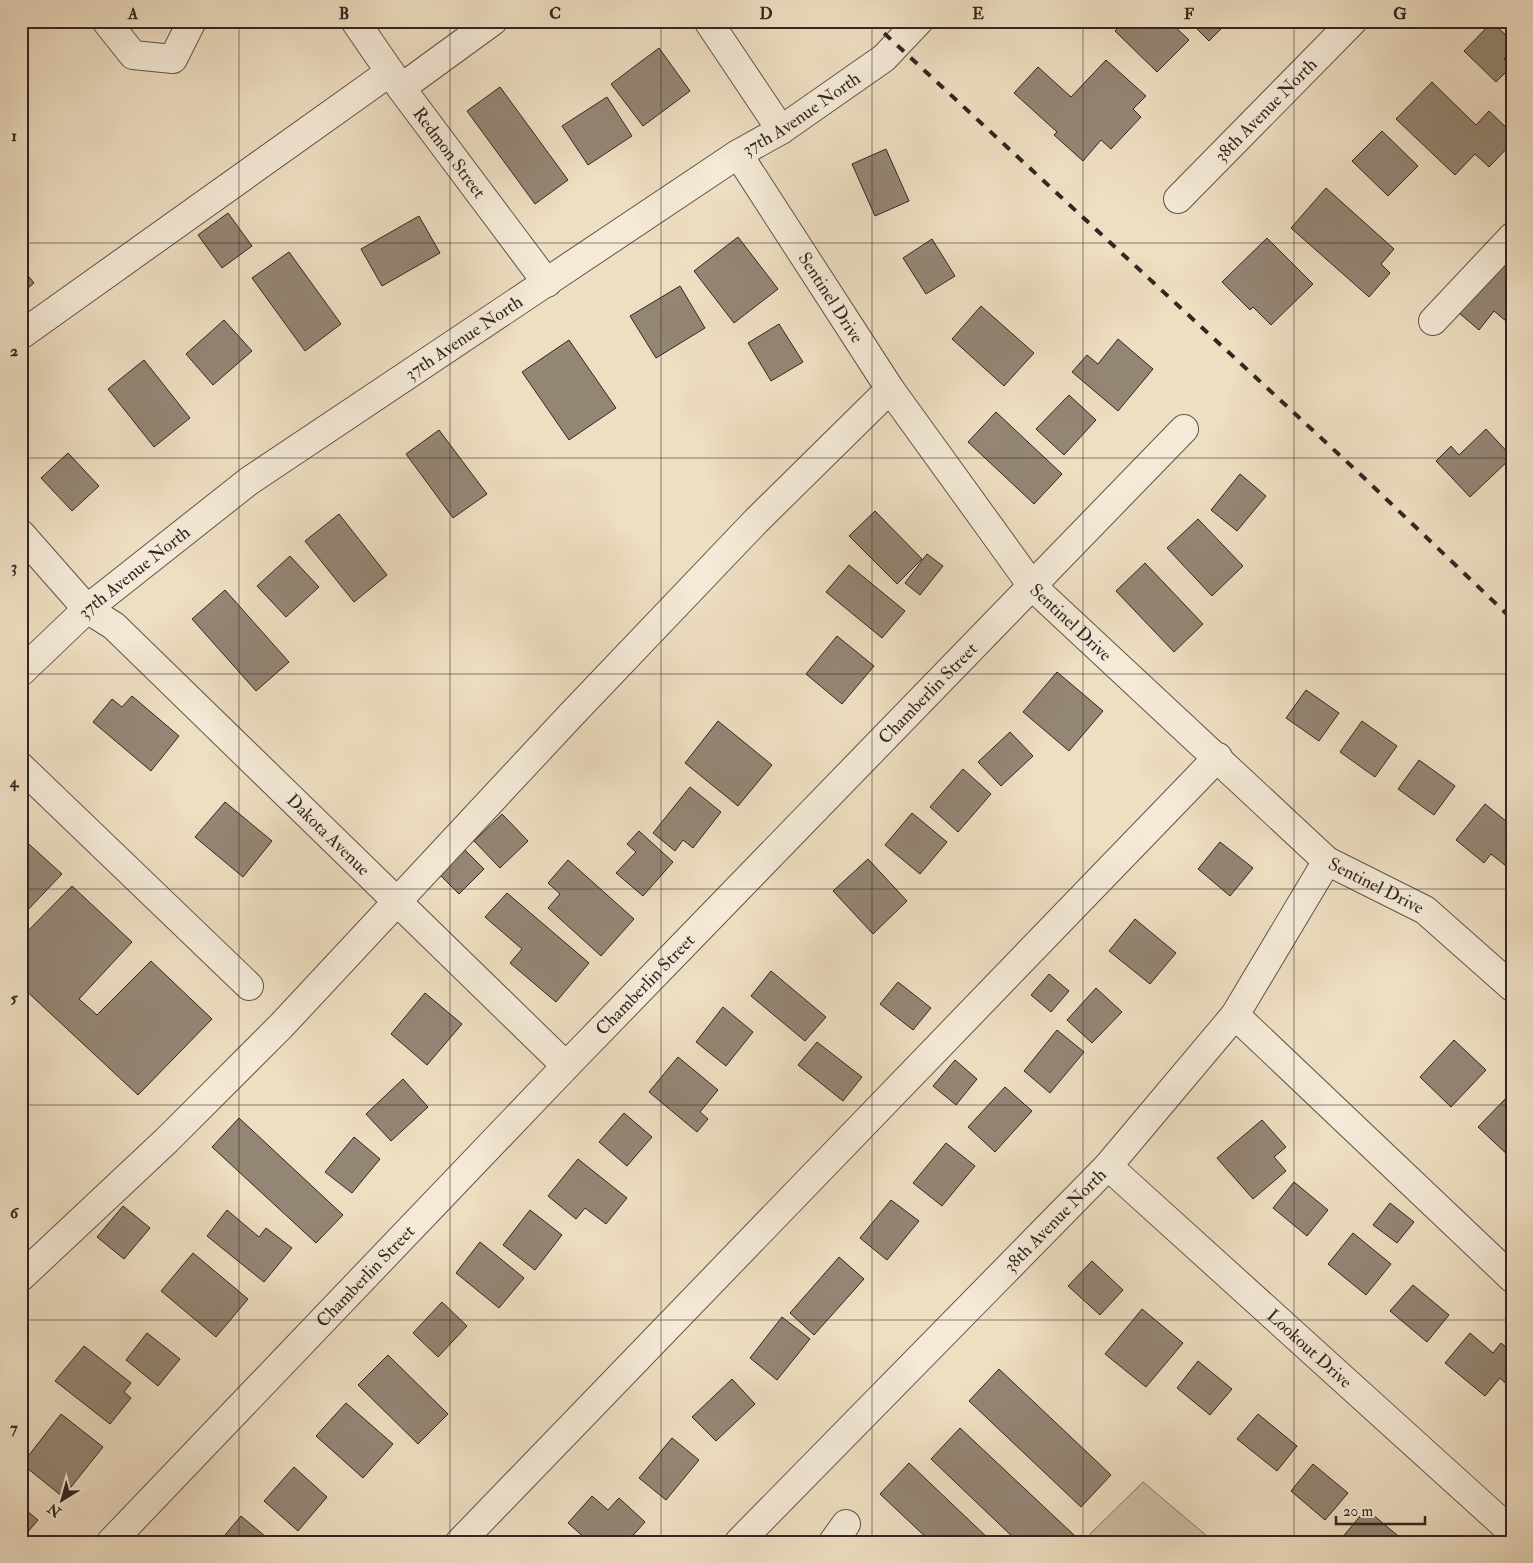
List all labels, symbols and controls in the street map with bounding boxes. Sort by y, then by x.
text: A [127,4,139,24]
text: B [339,4,349,24]
text: C [549,4,561,24]
text: D [759,4,773,24]
text: E [972,4,984,24]
text: F [1184,4,1194,24]
text: G [1393,4,1407,24]
street label: 38th Avenue North [1210,53,1323,167]
street label: 37th Avenue North [738,67,865,161]
street label: Redmon Street [407,103,491,203]
text: 1 [11,126,17,146]
street label: Sentinel Drive [793,248,869,348]
street label: 37th Avenue North [401,290,528,385]
text: 2 [10,341,18,361]
street label: 37th Avenue North [73,521,195,624]
text: 3 [11,557,17,577]
street label: Sentinel Drive [1025,579,1117,667]
street label: Chamberlin Street [874,638,983,749]
text: 4 [9,772,20,792]
street label: Dakota Avenue [281,789,375,881]
street label: Sentinel Drive [1324,853,1428,920]
street label: Chamberlin Street [591,929,700,1041]
text: 5 [10,988,18,1008]
street label: 38th Avenue North [999,1163,1112,1277]
text: 6 [10,1203,20,1223]
street label: Chamberlin Street [311,1220,420,1332]
street label: Lookout Drive [1262,1304,1357,1394]
text: 7 [10,1418,18,1438]
north arrow [38,1476,88,1526]
scale bar [1336,1493,1424,1525]
text: N [44,1499,65,1521]
text: 20 m [1343,1502,1373,1521]

